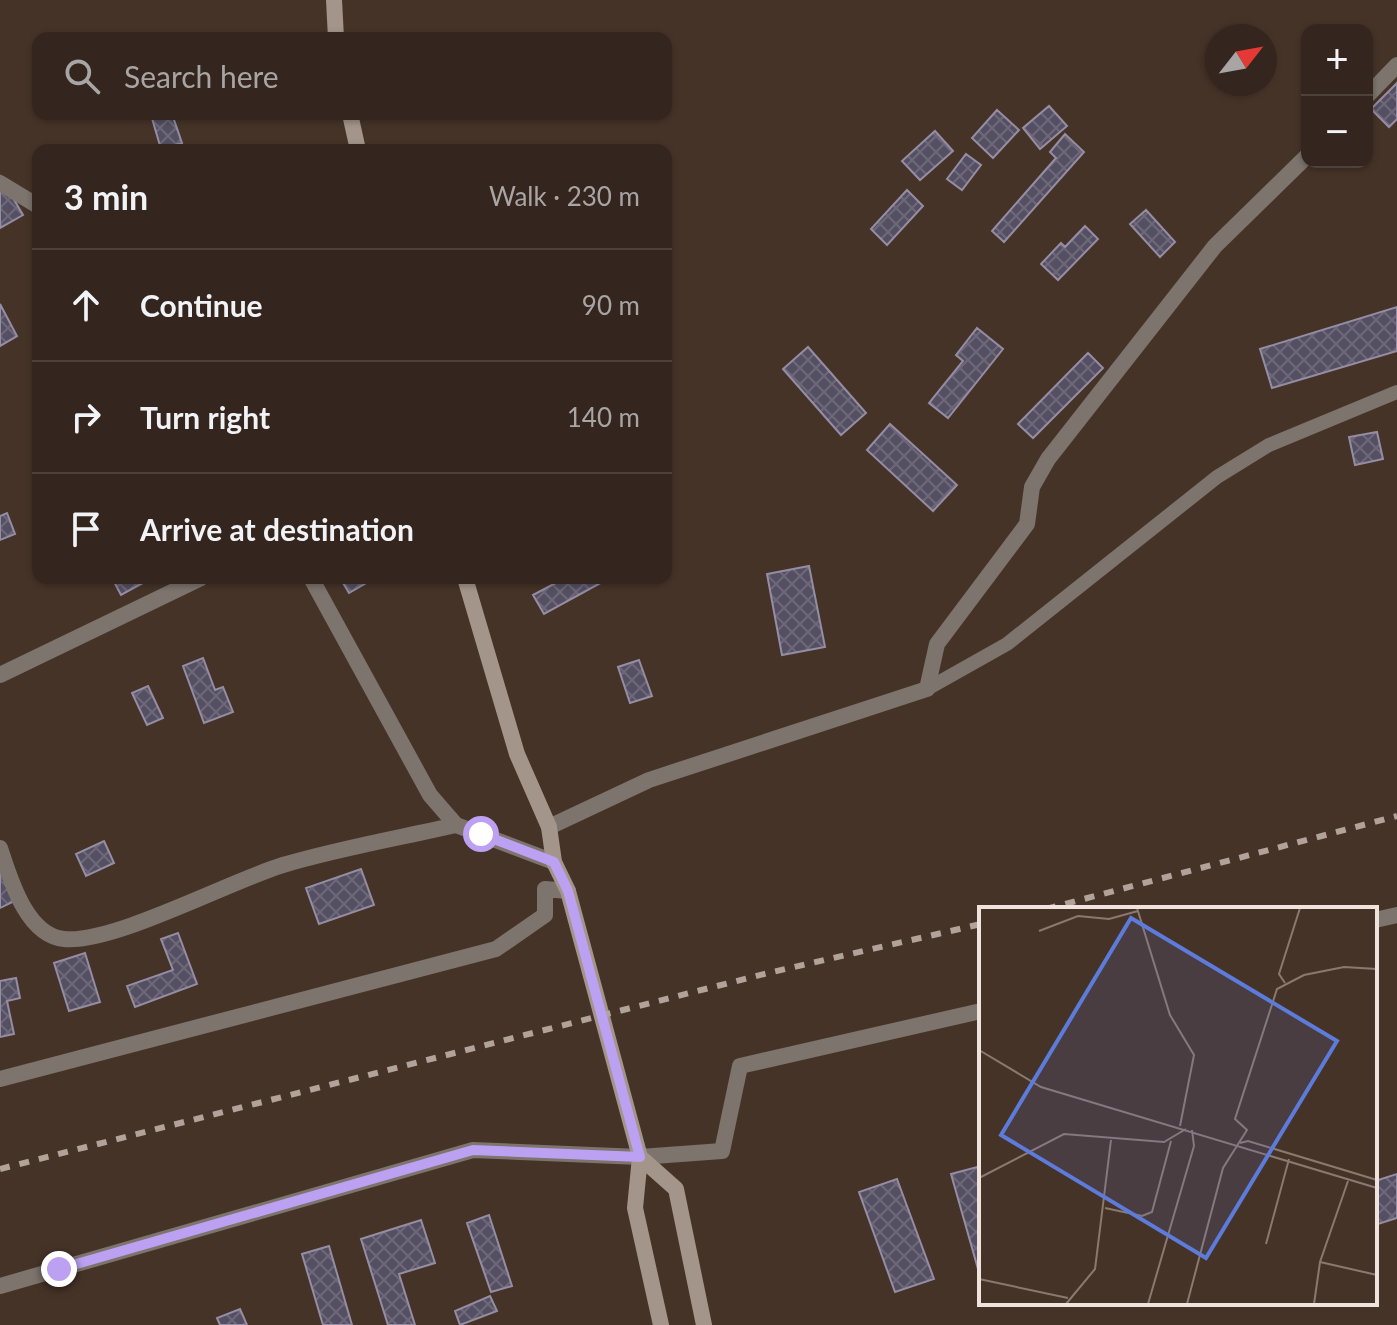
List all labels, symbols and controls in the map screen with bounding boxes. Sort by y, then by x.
north arrow [1205,24,1277,96]
map controls [1301,24,1373,168]
button: + [1301,24,1373,96]
search box [32,32,672,120]
icon: search [60,54,104,98]
text: Search here [124,58,279,94]
button: − [1301,96,1373,168]
text: 3 min [64,176,148,217]
text: Walk · 230 m [489,180,640,212]
icon: ahead [64,283,108,327]
text: Continue [140,287,263,323]
text: 90 m [582,289,640,321]
icon: right [64,395,108,439]
text: Turn right [140,399,270,435]
text: 140 m [567,401,640,433]
icon: arrive [64,507,108,551]
text: Arrive at destination [140,511,414,547]
route start [463,816,499,852]
inset map [979,907,1377,1305]
route end [41,1251,77,1287]

